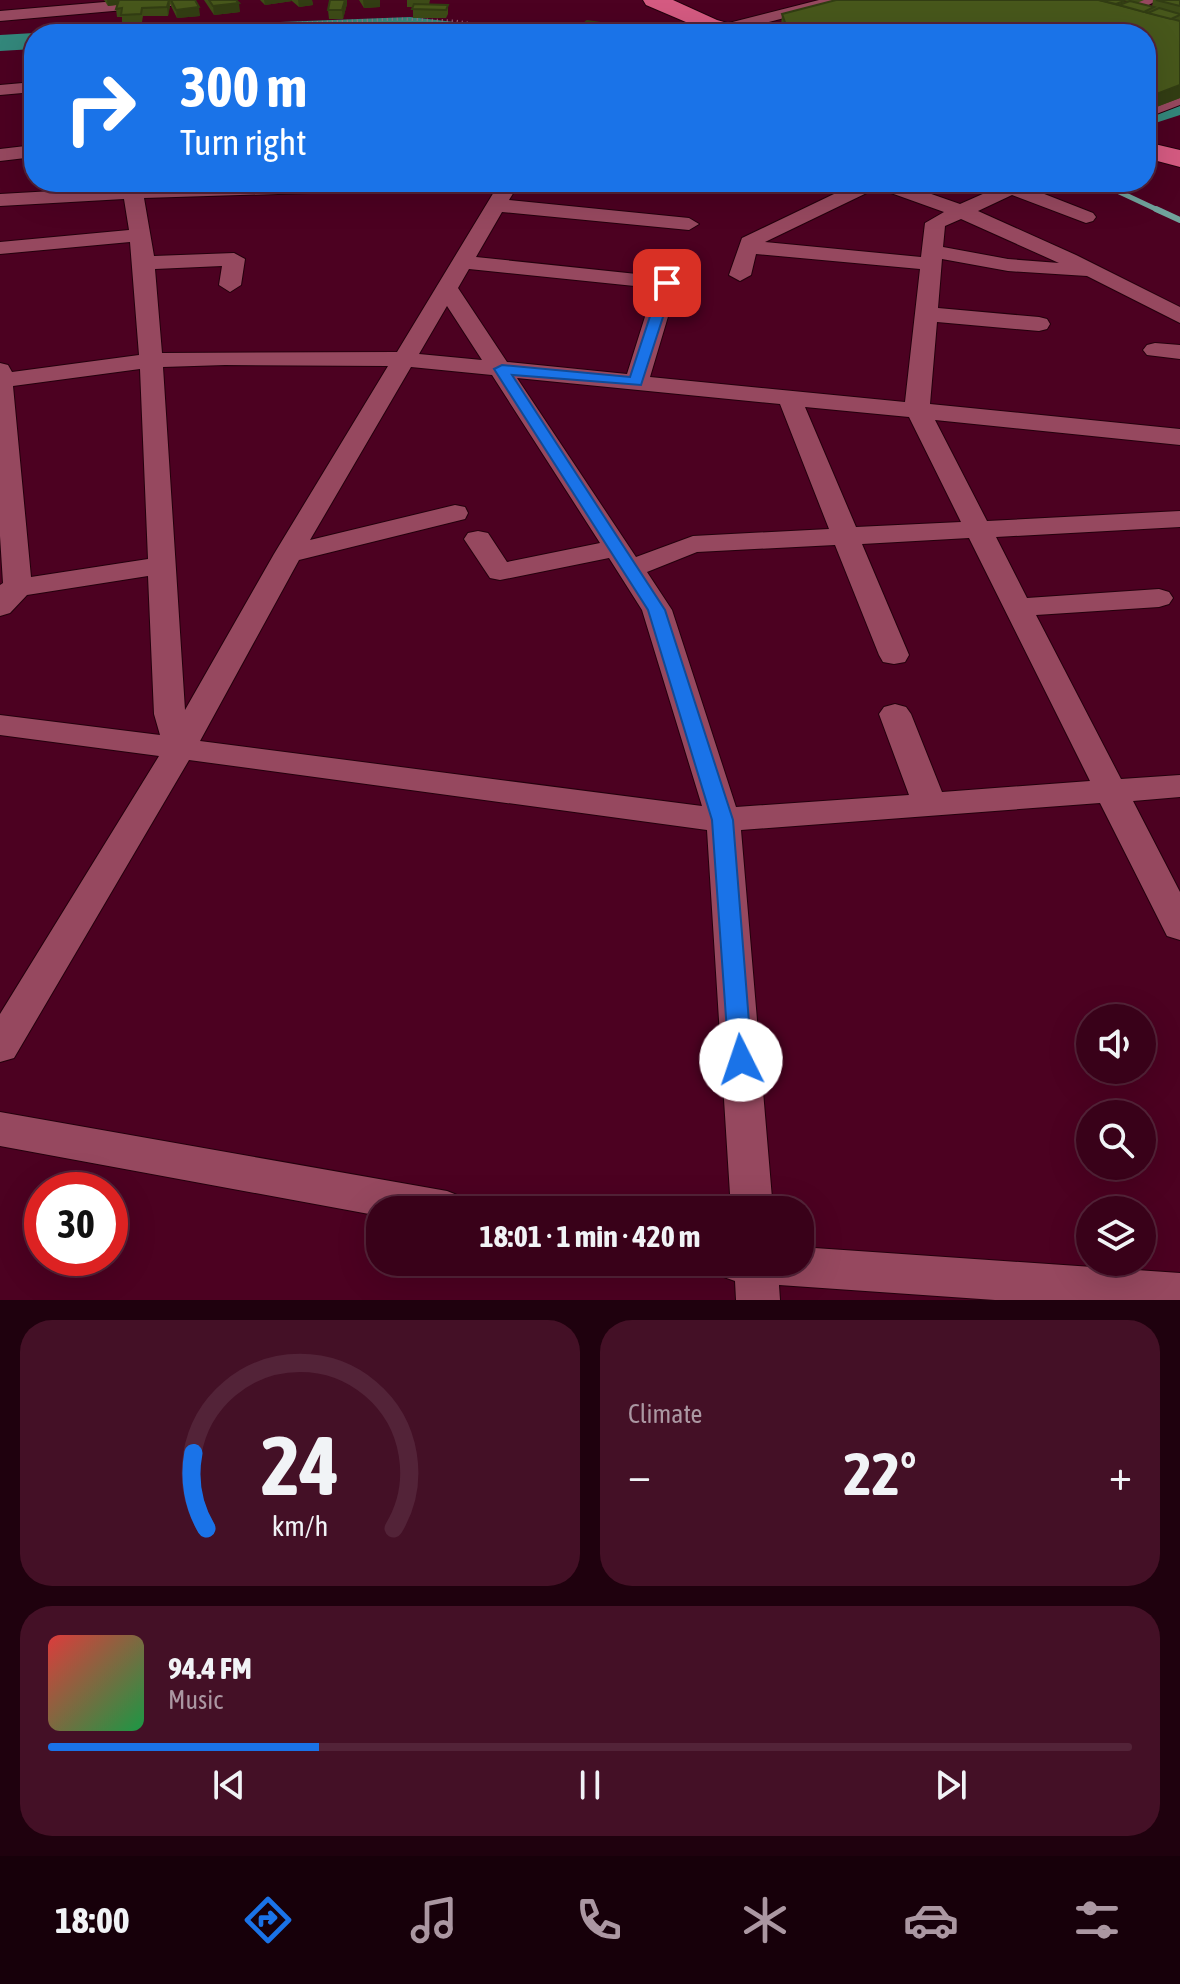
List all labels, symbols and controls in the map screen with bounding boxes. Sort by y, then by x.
text: 300 m [180,55,307,119]
icon: right [48,56,152,160]
text: Turn right [180,121,307,163]
pin [633,249,701,317]
icon: arrive [645,261,689,305]
map controls [1076,1004,1156,1276]
button: sound [1076,1004,1156,1084]
position arrow [699,1018,783,1102]
button: search [1076,1100,1156,1180]
speed limit sign: 30 [24,1172,128,1276]
button: layers [1076,1196,1156,1276]
text: 18:01 · 1 min · 420 m [480,1219,700,1253]
text: Climate [628,1399,702,1429]
text: 24 [261,1417,339,1513]
text: 22° [844,1439,916,1508]
text: − [628,1449,651,1499]
text: + [1109,1449,1132,1499]
text: km/h [272,1509,328,1542]
text: 94.4 FM [168,1651,252,1685]
text: Music [168,1685,223,1715]
icon: previous [207,1763,251,1807]
icon: pause [568,1763,612,1807]
icon: next [929,1763,973,1807]
icon: directions [240,1892,296,1948]
icon: music [406,1892,462,1948]
icon: phone [571,1892,627,1948]
icon: climate [737,1892,793,1948]
icon: car [903,1892,959,1948]
icon: filters [1069,1892,1125,1948]
text: 18:00 [55,1899,130,1941]

